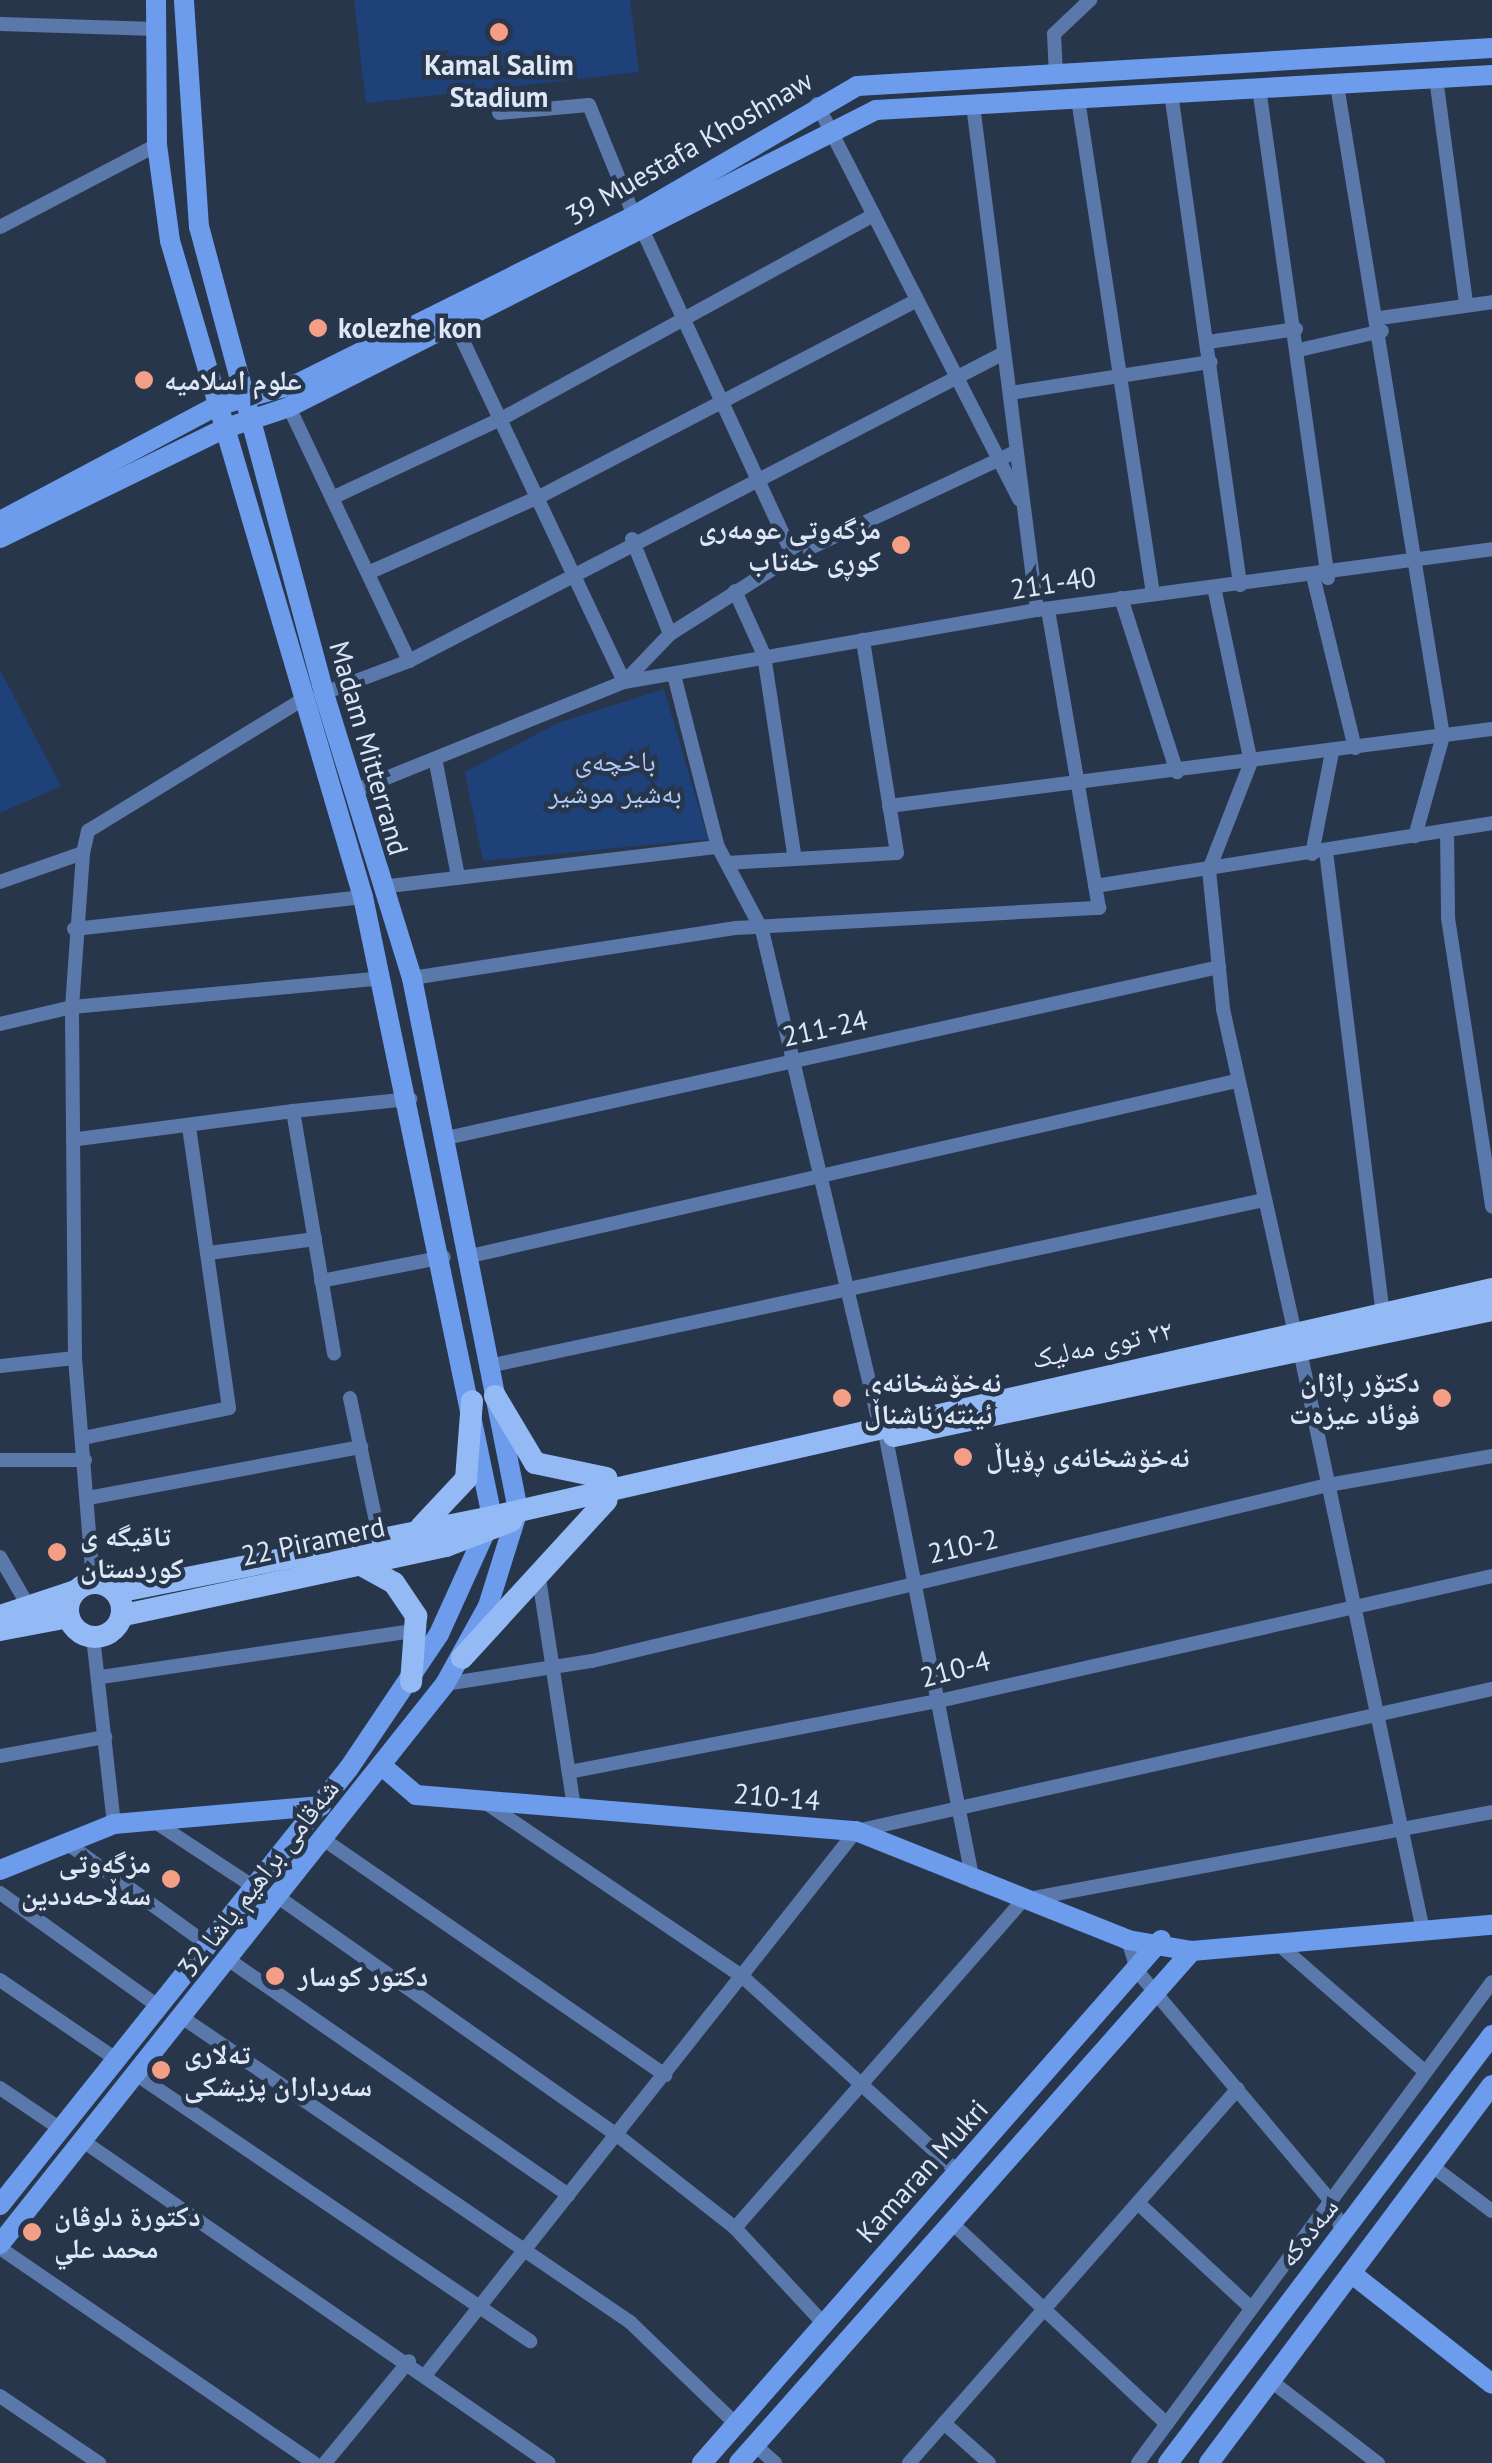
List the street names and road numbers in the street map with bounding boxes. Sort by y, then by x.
street label: 39 Muestafa Khoshnaw [560,64,818,232]
street label: 211-40 [1008,560,1098,606]
street label: Madam Mitterrand [322,637,416,859]
street label: 211-24 [779,1003,871,1053]
street label: ٢٢ توی مەلیک [1028,1313,1176,1375]
street label: 22 Piramerd [238,1509,388,1573]
street label: 210-2 [925,1522,1001,1570]
street label: 210-4 [916,1644,994,1694]
street label: شەقامی براهیم پاشا 32 [170,1772,346,1984]
street label: 210-14 [733,1776,821,1818]
street label: Kamaran Mukri [849,2093,995,2249]
street label: سەدەکە [1271,2191,1345,2273]

